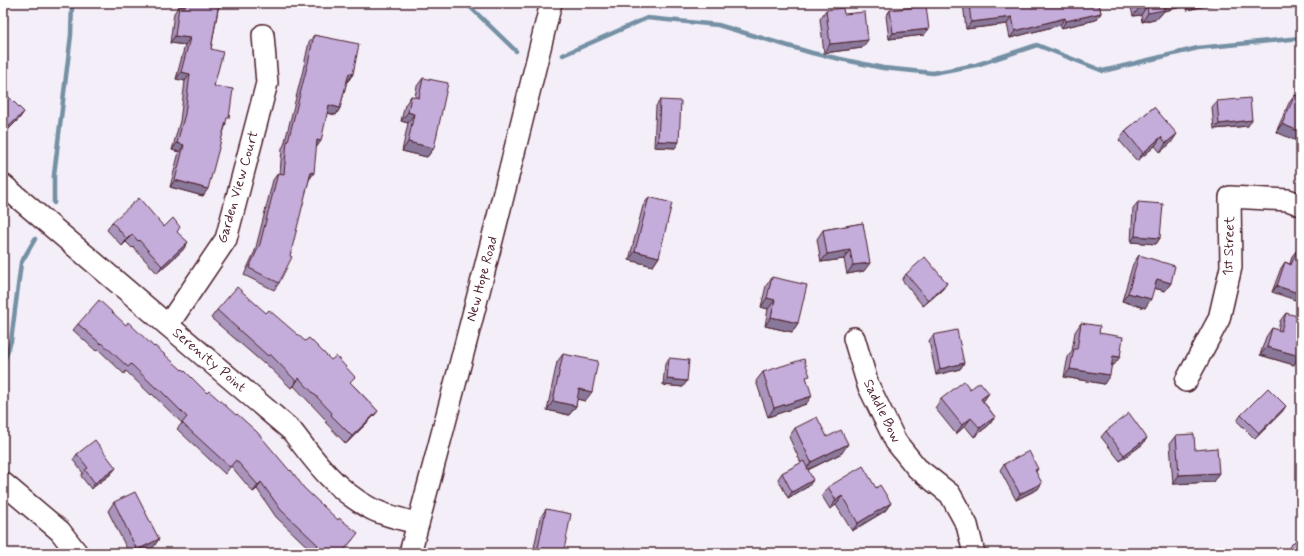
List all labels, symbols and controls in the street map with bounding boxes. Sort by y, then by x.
street label: Garden View Court [213,128,263,245]
street label: 1st Street [1219,215,1239,276]
street label: New Hope Road [462,234,502,324]
street label: Serenity Point [168,324,250,396]
street label: Saddle Bow [859,376,905,446]

